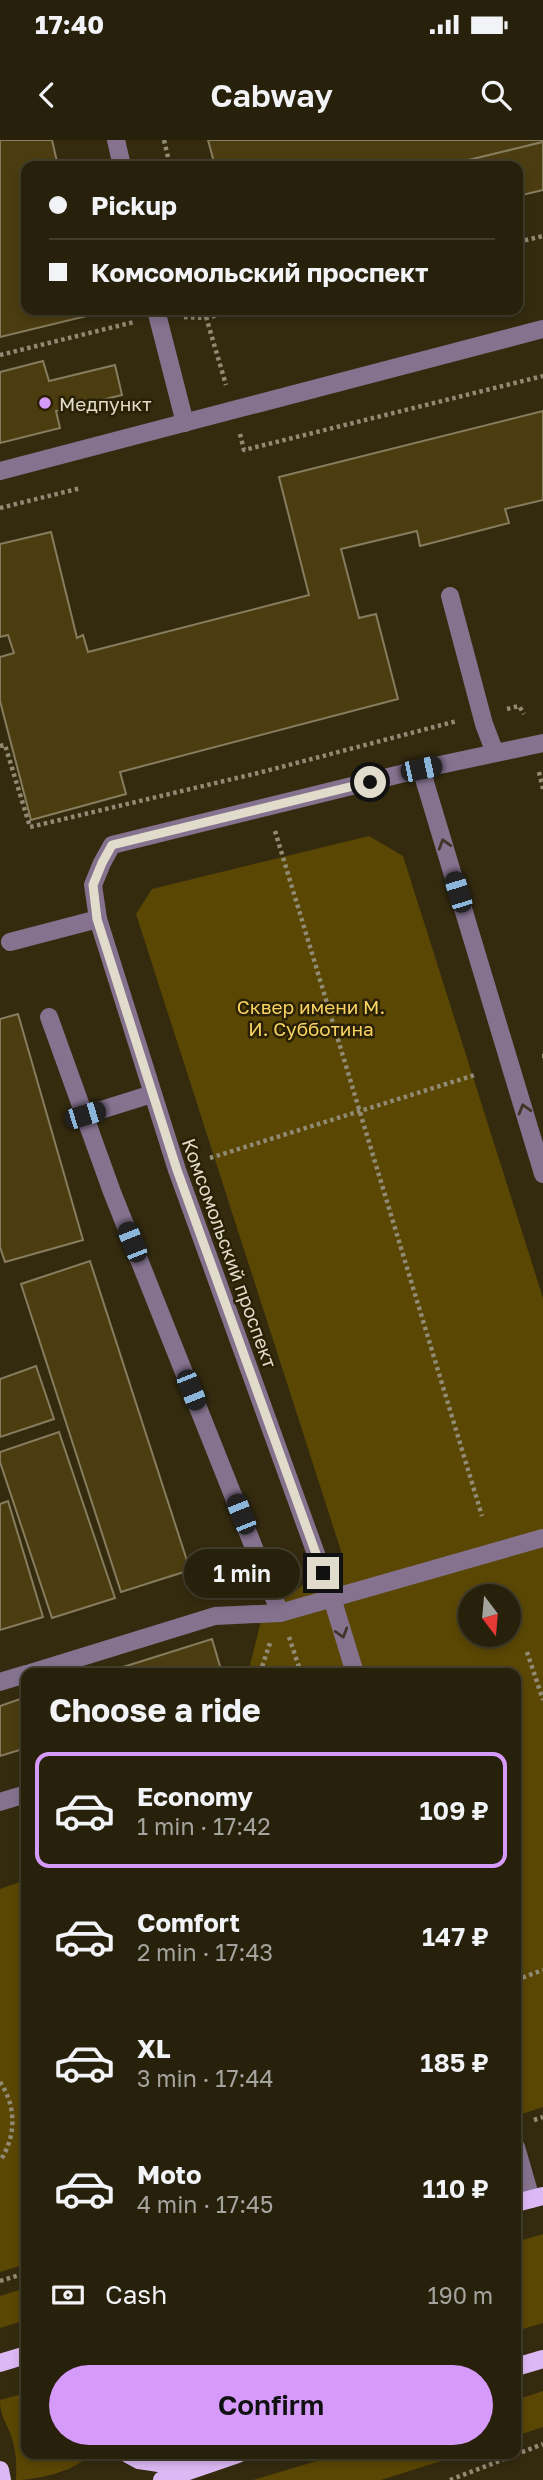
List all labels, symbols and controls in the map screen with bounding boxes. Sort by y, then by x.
text: 17:40 [35,9,104,40]
icon: back [28,76,66,114]
text: Cabway [210,76,333,114]
icon: search [477,76,515,114]
text: Pickup [91,190,177,221]
text: Комсомольский проспект [91,257,429,288]
place label: Медпункт [59,392,152,415]
marker: Медпункт [37,395,53,411]
car [399,754,444,784]
route start [354,766,386,798]
one-way arrow [437,838,452,850]
car [442,869,475,915]
park label: Сквер имени М. И. Субботина [237,995,385,1040]
car [62,1099,109,1131]
one-way arrow [517,1103,532,1115]
street label: Комсомольский проспект [178,1135,282,1371]
car [115,1219,150,1265]
car [174,1367,209,1413]
car [224,1491,259,1537]
callout: 1 min [183,1548,298,1598]
route end [307,1557,339,1589]
text: 1 min [213,1559,271,1587]
north arrow [458,1584,522,1647]
map controls [458,1584,521,1647]
one-way arrow [334,1626,349,1638]
text: Choose a ride [49,1691,261,1729]
icon: car [53,1779,116,1842]
text: Economy [137,1781,253,1812]
text: 109 ₽ [419,1795,489,1826]
text: 1 min · 17:42 [137,1812,271,1840]
icon: car [53,1905,116,1968]
text: Comfort [137,1907,240,1938]
text: 147 ₽ [422,1921,489,1952]
text: 2 min · 17:43 [137,1938,273,1966]
icon: car [53,2031,116,2094]
text: XL [137,2033,171,2064]
text: 185 ₽ [420,2047,489,2078]
text: 3 min · 17:44 [137,2064,274,2092]
icon: car [53,2157,116,2220]
text: Moto [137,2159,202,2190]
text: 110 ₽ [423,2173,489,2204]
text: 4 min · 17:45 [137,2190,273,2218]
icon: cash [49,2276,87,2314]
text: Cash [105,2279,167,2310]
text: 190 m [428,2281,493,2309]
button: Confirm [49,2365,493,2445]

